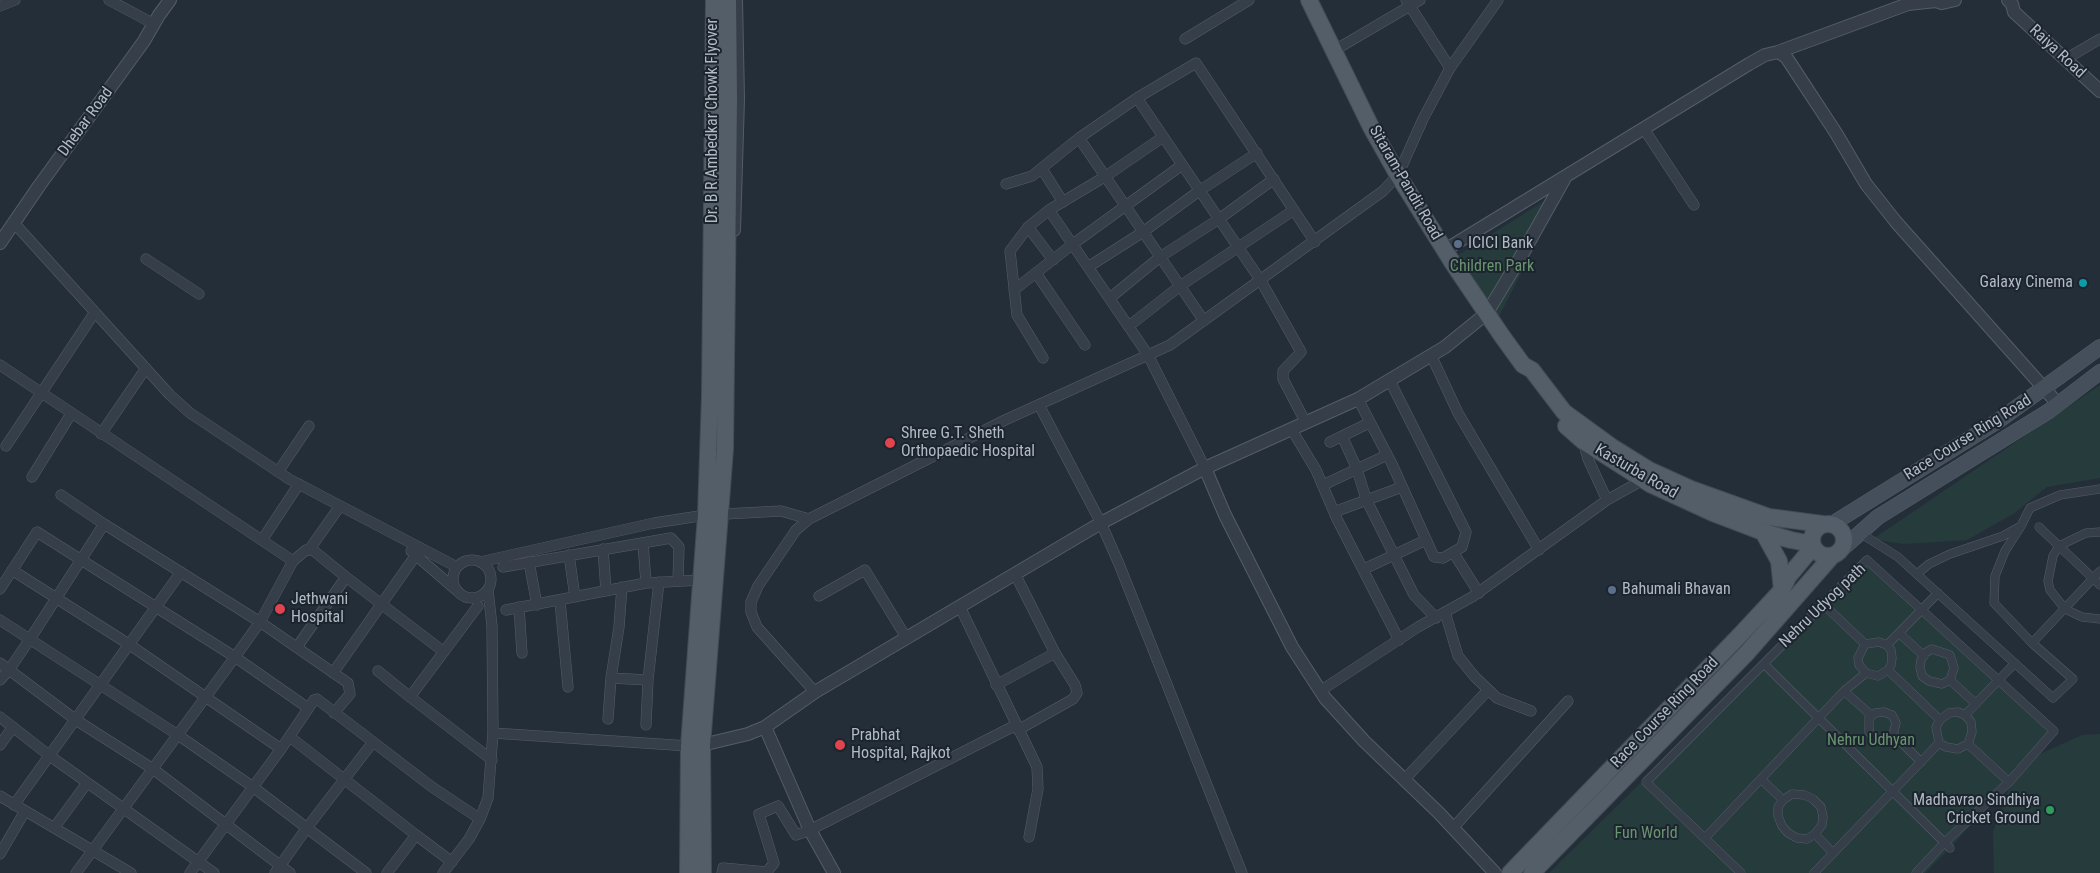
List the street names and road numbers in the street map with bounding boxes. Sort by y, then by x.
street label: Dr. B R Ambedkar Chowk Flyover [703,19,723,223]
street label: Raiya Road [2025,21,2089,83]
street label: Dhebar Road [55,84,117,160]
street label: Sitaram-Pandit Road [1364,122,1446,244]
street label: Race Course Ring Road [1901,391,2035,485]
street label: Kasturba Road [1591,441,1681,503]
street label: Nehru Udyog path [1776,560,1870,652]
street label: Race Course Ring Road [1607,654,1723,772]

